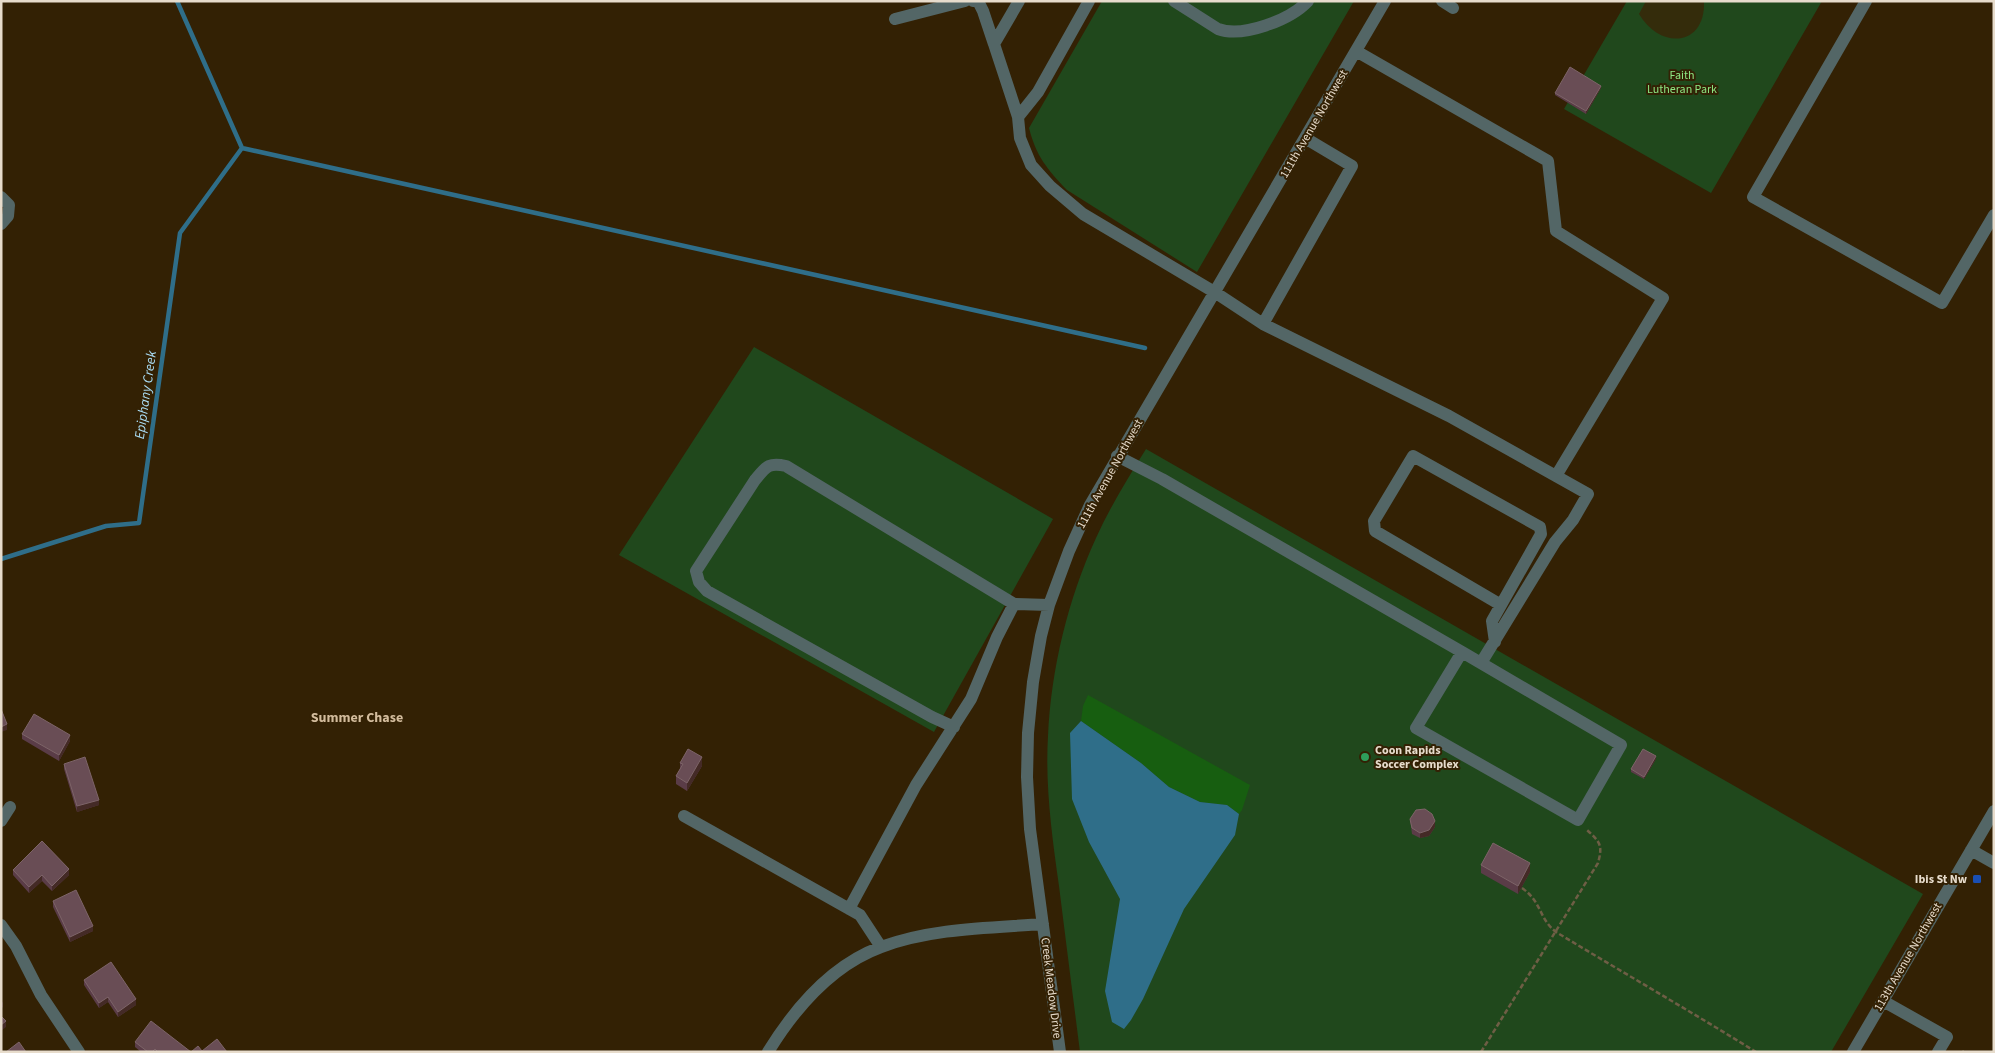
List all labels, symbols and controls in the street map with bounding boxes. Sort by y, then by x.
street label: 111th Avenue Northwest [1276,67,1352,181]
park label: Faith Lutheran Park [1647,67,1717,98]
water label: Epiphany Creek [130,349,162,440]
street label: 111th Avenue Northwest [1073,416,1147,532]
district label: Summer Chase [311,708,403,728]
place label: Coon Rapids Soccer Complex [1375,742,1459,773]
marker: Coon Rapids Soccer Complex [1359,751,1371,763]
place label: Ibis St Nw [1915,871,1968,888]
marker: Ibis St Nw [1971,873,1983,885]
street label: 113th Avenue Northwest [1870,900,1946,1014]
street label: Creek Meadow Drive [1036,936,1066,1040]

